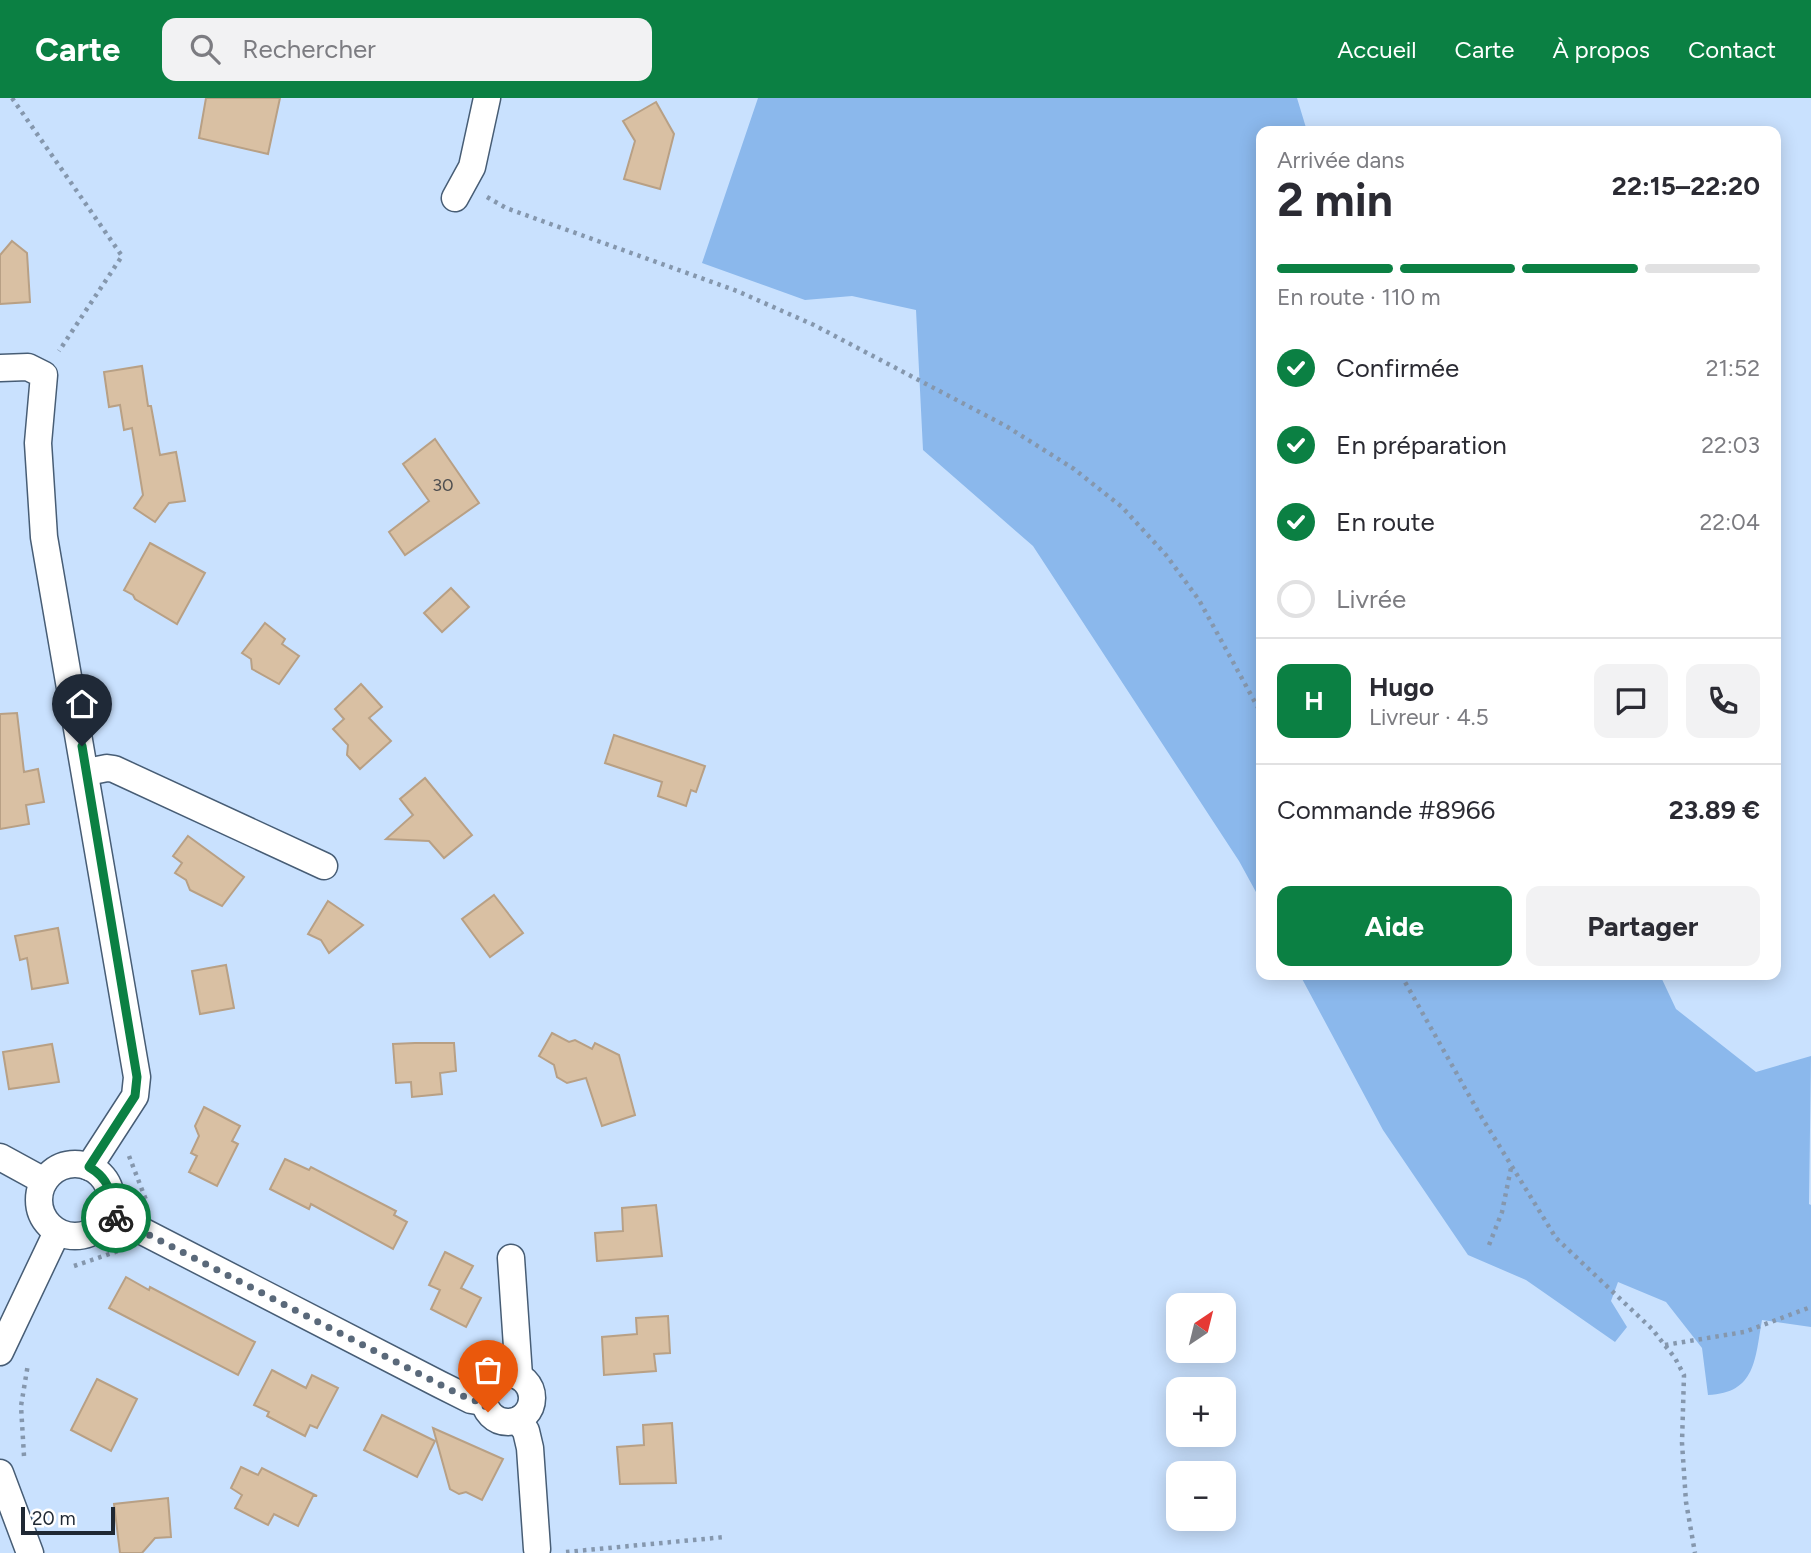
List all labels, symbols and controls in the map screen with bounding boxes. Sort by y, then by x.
search box [162,18,652,81]
text: Carte [35,30,120,69]
icon: search [186,30,224,68]
text: Rechercher [242,33,376,65]
text: Accueil [1337,35,1417,64]
text: Carte [1455,35,1514,64]
text: À propos [1552,35,1650,64]
text: Contact [1688,35,1776,64]
text: Arrivée dans [1277,146,1405,174]
text: 22:15–22:20 [1612,170,1760,202]
text: 2 min [1277,172,1393,228]
text: En route · 110 m [1277,283,1440,311]
icon: check [1277,349,1315,387]
text: Confirmée [1336,352,1459,384]
text: 21:52 [1706,354,1760,382]
icon: check [1277,426,1315,464]
text: En préparation [1336,429,1507,461]
text: 22:03 [1701,431,1760,459]
house number: 30 [432,474,454,496]
icon: check [1277,503,1315,541]
text: En route [1336,506,1435,538]
text: 22:04 [1699,508,1760,536]
text: Livrée [1336,583,1406,615]
button: chat [1594,664,1668,738]
button: phone [1686,664,1760,738]
text: Hugo [1369,671,1434,703]
pin [52,674,112,746]
icon: home [63,685,101,723]
text: H [1304,685,1324,717]
text: Livreur · 4.5 [1369,703,1489,731]
text: Commande #8966 [1277,794,1495,826]
text: 23.89 € [1669,794,1760,826]
button: Aide [1277,886,1512,966]
button: Partager [1526,886,1760,966]
courier [81,1183,151,1253]
icon: bike [97,1199,135,1237]
north arrow [1166,1293,1236,1363]
map controls [1166,1293,1236,1531]
pin [458,1340,518,1412]
icon: bag [469,1351,507,1389]
button: + [1166,1377,1236,1447]
button: − [1166,1461,1236,1531]
scale bar [21,1504,116,1536]
text: 20 m [32,1507,76,1530]

